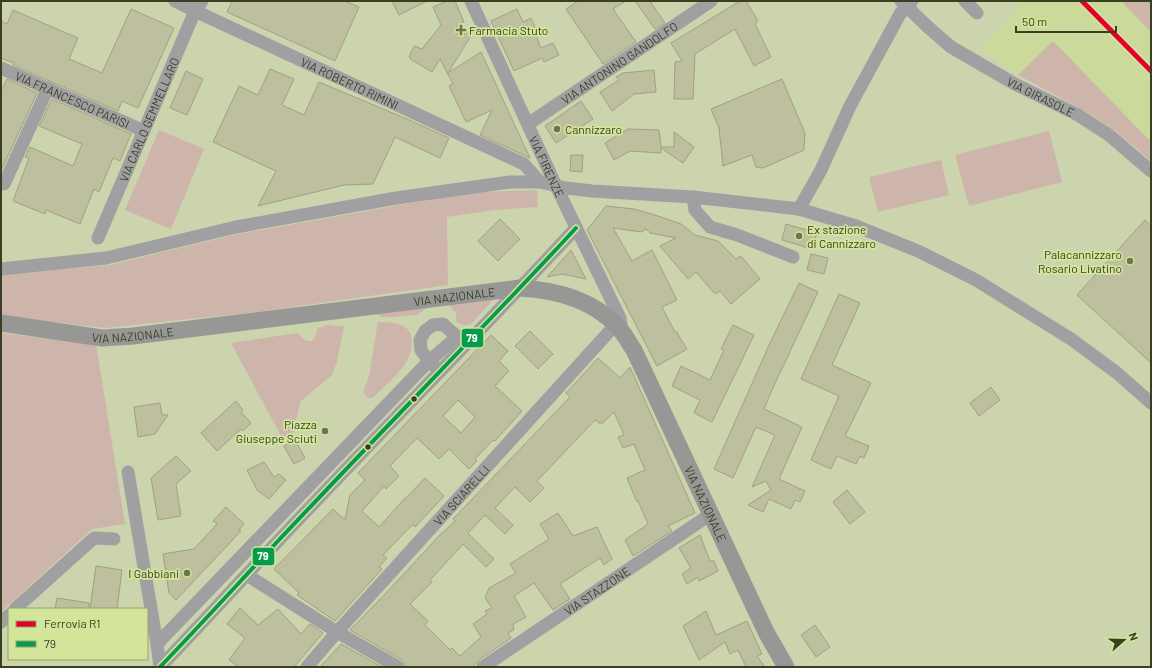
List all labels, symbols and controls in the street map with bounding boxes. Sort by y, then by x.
scale bar [1016,8,1116,34]
text: 50 m [1022,14,1047,28]
street label: VIA ANTONINO GANDOLFO [559,19,680,107]
place label: Farmacia Stuto [469,23,548,37]
marker: Farmacia Stuto [456,25,466,35]
street label: VIA ROBERTO RIMINI [299,54,401,112]
street label: VIA CARLO GEMMELLARO [116,55,181,184]
street label: VIA FRANCESCO PARISI [13,68,132,131]
street label: VIA GIRASOLE [1004,74,1077,119]
place label: Cannizzaro [565,122,622,136]
marker: Cannizzaro [552,124,562,134]
street label: VIA FIRENZE [527,133,567,200]
place label: Ex stazione di Cannizzaro [807,222,876,250]
marker: Ex stazione di Cannizzaro [794,231,804,241]
place label: Palacannizzaro Rosario Livatino [1038,247,1122,275]
marker: Palacannizzaro Rosario Livatino [1125,256,1135,266]
street label: VIA NAZIONALE [413,284,496,308]
street label: VIA NAZIONALE [91,324,175,345]
line badge: 79 [461,328,484,348]
text: 79 [466,331,478,344]
unlabelled marker [409,394,419,404]
place label: Piazza Giuseppe Sciuti [236,417,317,445]
marker: Piazza Giuseppe Sciuti [320,426,330,436]
unlabelled marker [363,442,373,452]
street label: VIA SCIARELLI [430,462,492,528]
street label: VIA NAZIONALE [682,463,730,544]
line badge: 79 [252,547,275,566]
text: 79 [257,549,269,562]
street label: VIA STAZZONE [561,564,632,618]
place label: I Gabbiani [128,566,179,580]
marker: I Gabbiani [182,568,192,578]
legend [8,608,148,660]
text: Ferrovia R1 [44,616,101,630]
north arrow [1104,620,1144,660]
text: N [1127,631,1141,642]
text: 79 [44,636,56,650]

